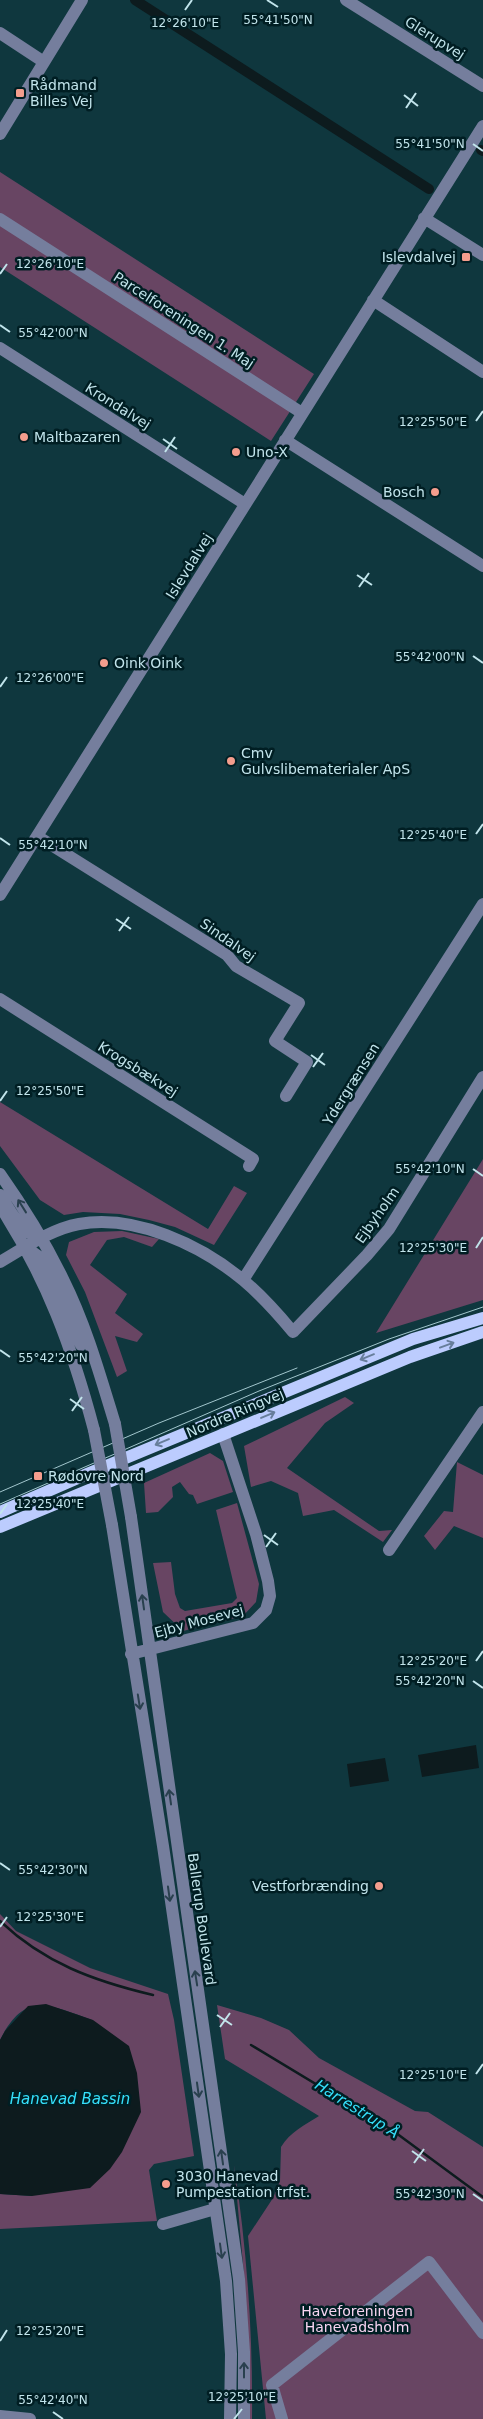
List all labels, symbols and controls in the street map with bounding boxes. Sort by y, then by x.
text: 55°41'50"N [243,13,313,27]
street label: Glerupvej [402,13,468,63]
text: 12°26'10"E [151,16,219,30]
place label: Rådmand Billes Vej [30,77,97,109]
marker: Rådmand Billes Vej [14,87,26,99]
text: 55°41'50"N [395,137,465,151]
place label: Islevdalvej [382,249,456,265]
marker: Islevdalvej [460,251,472,263]
text: 12°26'10"E [16,257,84,271]
street label: Parcelforeningen 1. Maj [111,269,257,371]
text: 55°42'00"N [18,326,88,340]
street label: Krondalvej [82,380,154,432]
text: 12°25'50"E [399,415,467,429]
place label: Maltbazaren [34,429,120,445]
marker: Maltbazaren [18,431,30,443]
place label: Uno-X [246,444,288,460]
marker: Uno-X [230,446,242,458]
place label: Bosch [383,484,425,500]
marker: Bosch [429,486,441,498]
street label: Islevdalvej [163,530,215,602]
text: 55°42'00"N [395,650,465,664]
place label: Oink Oink [114,655,183,671]
marker: Oink Oink [98,657,110,669]
text: 12°26'00"E [16,671,84,685]
place label: Cmv Gulvslibematerialer ApS [241,745,410,777]
marker: Cmv Gulvslibematerialer ApS [225,755,237,767]
text: 12°25'40"E [399,828,467,842]
text: 55°42'10"N [18,838,88,852]
street label: Sindalvej [197,915,259,965]
street label: Krogsbækvej [95,1038,181,1100]
street label: Ydergrænsen [319,1040,383,1129]
text: 12°25'50"E [16,1084,84,1098]
text: 55°42'10"N [395,1162,465,1176]
street label: Ejbyholm [352,1184,402,1246]
one-way arrow [16,1199,26,1213]
text: 12°25'30"E [399,1241,467,1255]
one-way arrow [439,1340,454,1349]
text: 55°42'20"N [18,1351,88,1365]
one-way arrow [360,1354,375,1363]
street label: Nordre Ringvej [184,1385,286,1441]
one-way arrow [260,1410,275,1420]
one-way arrow [155,1438,171,1447]
place label: Rødovre Nord [48,1468,144,1484]
marker: Rødovre Nord [32,1470,44,1482]
text: 12°25'40"E [16,1497,84,1511]
one-way arrow [138,1594,148,1610]
street label: Ejby Mosevej [153,1601,245,1641]
text: 12°25'20"E [399,1654,467,1668]
text: 55°42'20"N [395,1674,465,1688]
one-way arrow [135,1693,145,1709]
one-way arrow [165,1790,175,1806]
street label: Ballerup Boulevard [185,1852,219,1986]
text: 55°42'30"N [18,1863,88,1877]
place label: Vestforbrænding [252,1878,369,1894]
marker: Vestforbrænding [373,1880,385,1892]
one-way arrow [164,1886,174,1902]
text: 12°25'30"E [16,1910,84,1924]
one-way arrow [191,1971,201,1987]
text: 12°25'10"E [399,2068,467,2082]
water label: Harrestrup Å [312,2075,403,2142]
one-way arrow [193,2081,203,2097]
water label: Hanevad Bassin [10,2090,130,2108]
one-way arrow [217,2149,227,2165]
place label: 3030 Hanevad Pumpestation trfst. [176,2168,310,2200]
marker: 3030 Hanevad Pumpestation trfst. [160,2178,172,2190]
text: 55°42'30"N [395,2187,465,2201]
one-way arrow [216,2242,226,2258]
park label: Haveforeningen Hanevadsholm [301,2303,413,2335]
text: 12°25'20"E [16,2324,84,2338]
one-way arrow [239,2363,249,2379]
text: 12°25'10"E [208,2390,276,2404]
text: 55°42'40"N [18,2393,88,2407]

